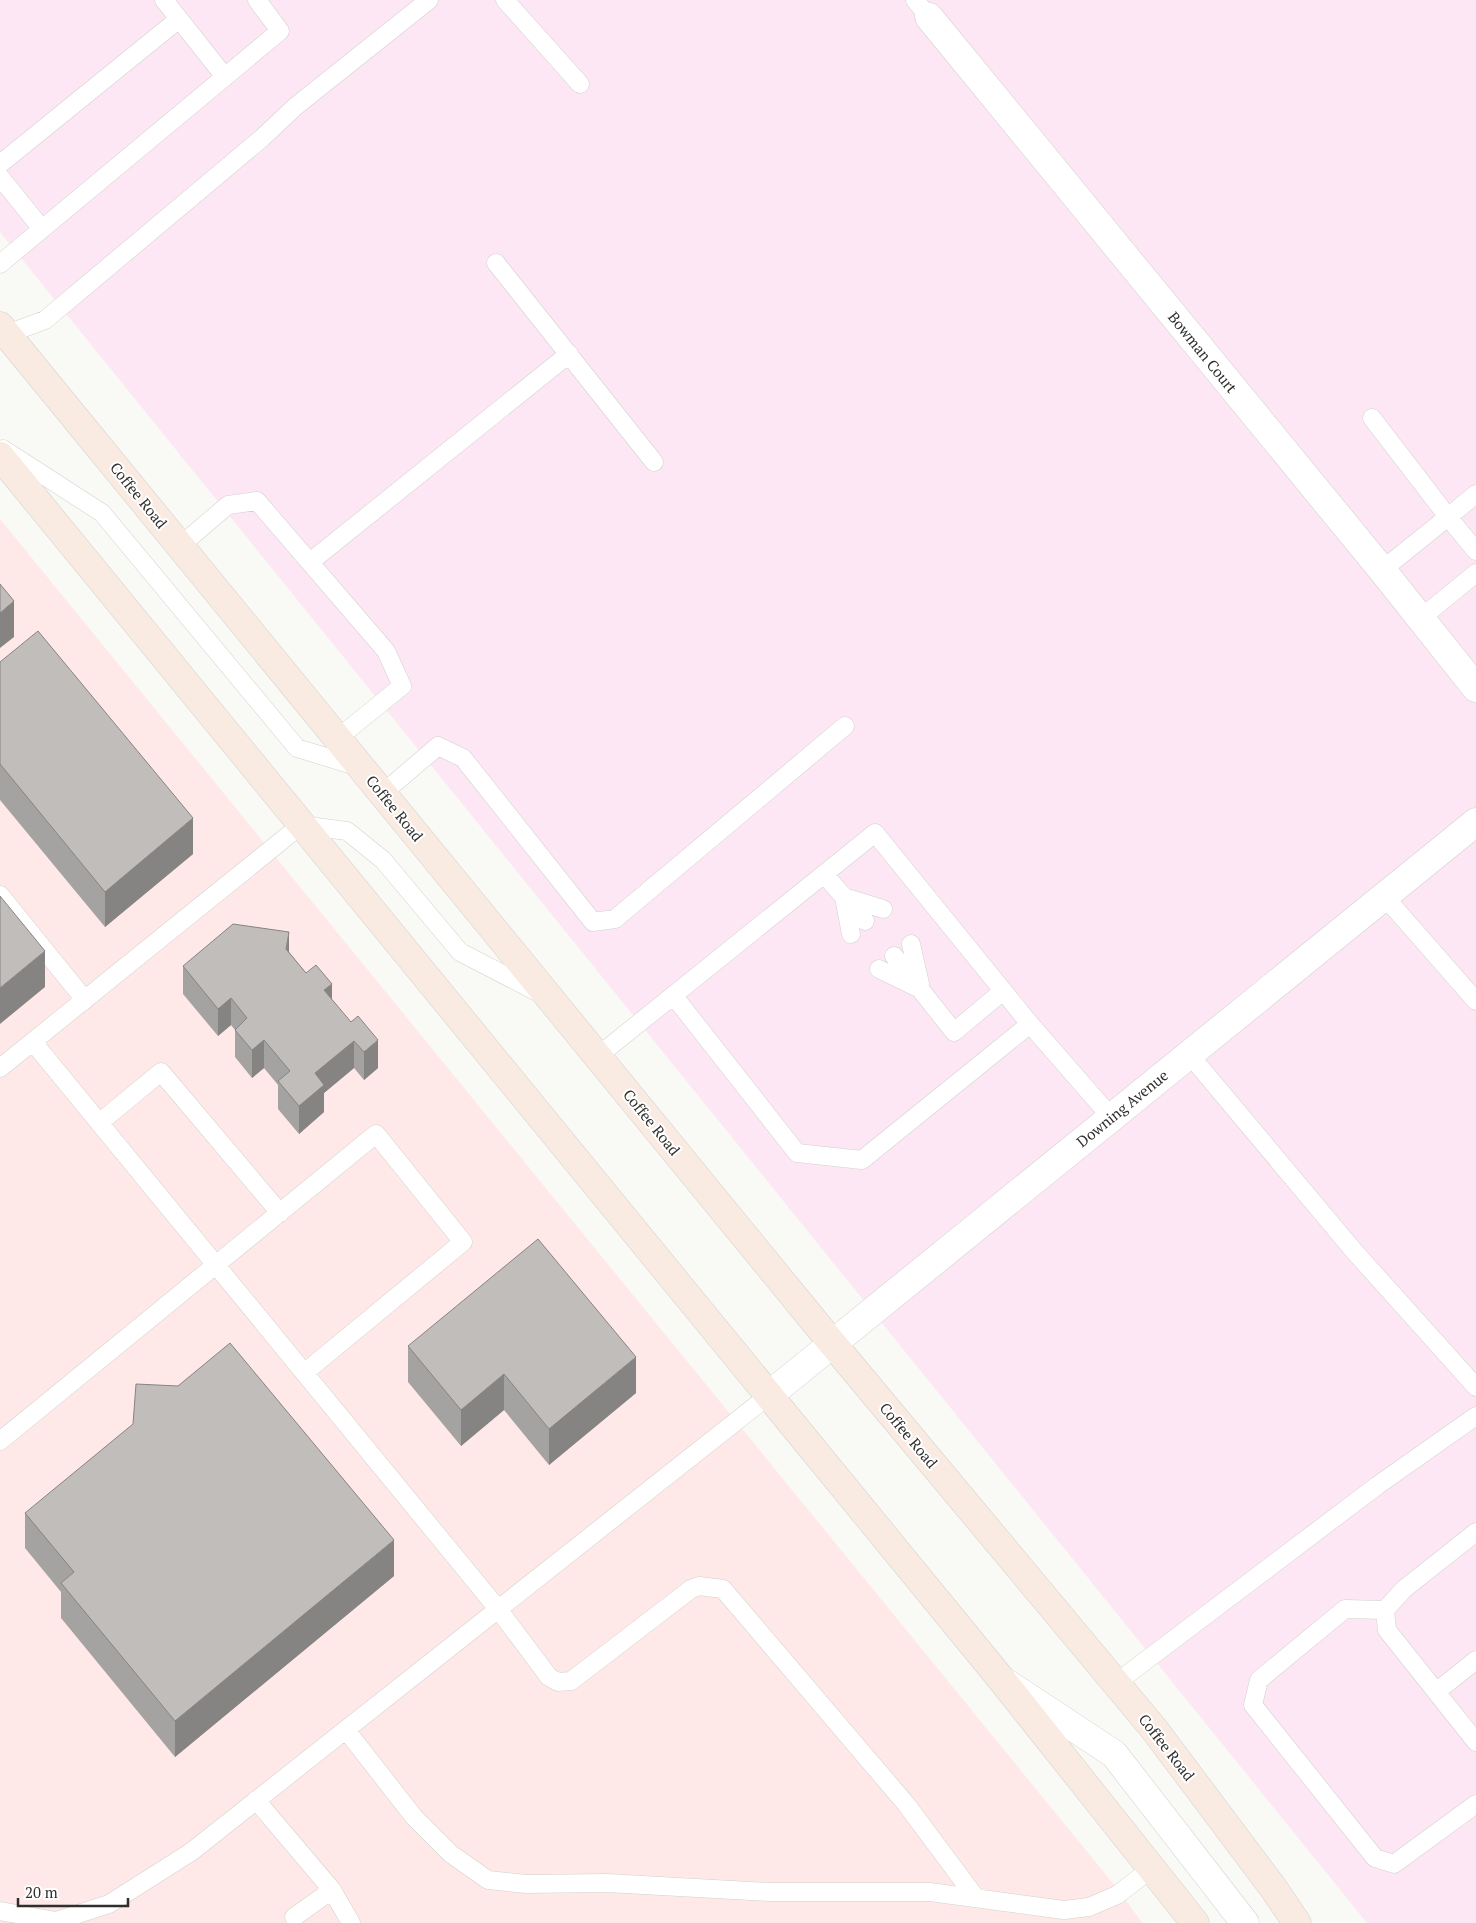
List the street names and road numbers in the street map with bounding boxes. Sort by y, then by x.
street label: Bowman Court [1164,307,1242,397]
street label: Coffee Road [106,458,172,532]
street label: Coffee Road [362,771,428,845]
street label: Downing Avenue [1072,1065,1172,1151]
street label: Coffee Road [619,1085,685,1159]
street label: Coffee Road [876,1398,942,1472]
street label: Coffee Road [1135,1709,1199,1785]

